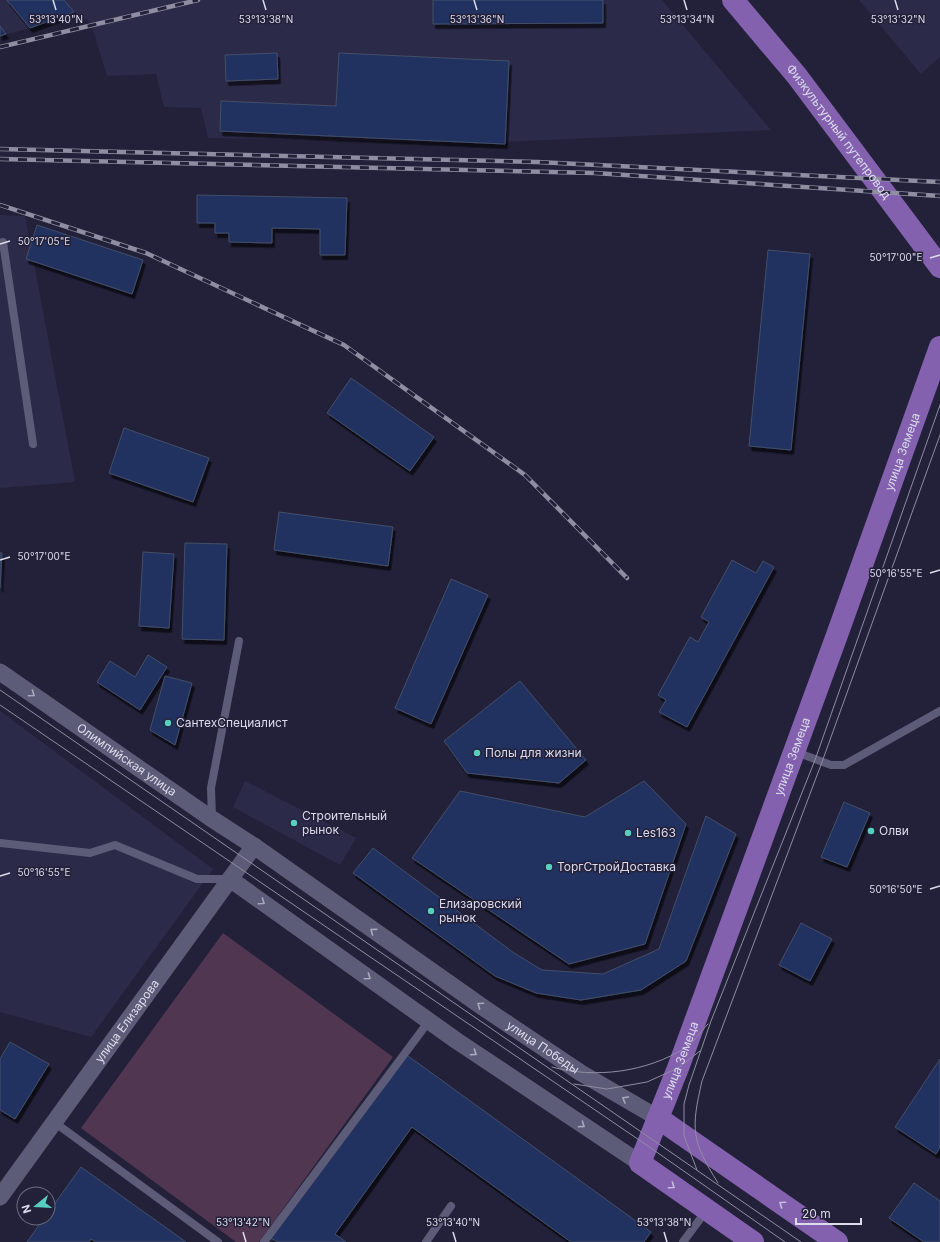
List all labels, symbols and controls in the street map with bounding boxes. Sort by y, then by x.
text: 53°13'40"N [29,13,83,25]
text: 53°13'38"N [239,13,293,25]
text: 53°13'36"N [450,13,504,25]
text: 53°13'34"N [660,13,714,25]
text: 53°13'32"N [871,13,925,25]
street label: Физкультурный путепровод [783,61,895,202]
text: 50°17'05"E [18,235,70,247]
text: 50°17'00"E [870,251,922,263]
street label: улица Земеца [881,410,923,493]
text: 50°17'00"E [18,550,70,562]
text: 50°16'55"E [869,567,923,579]
one-way arrow [28,689,35,697]
place label: СантехСпециалист [176,715,288,730]
street label: улица Земеца [771,715,813,797]
marker: СантехСпециалист [163,718,173,728]
street label: Олимпийская улица [74,720,180,799]
place label: Полы для жизни [485,745,582,760]
marker: Полы для жизни [472,748,482,758]
place label: Строительный рынок [302,808,387,837]
marker: Строительный рынок [289,818,299,828]
place label: Олви [879,823,909,838]
place label: Les163 [636,825,676,840]
marker: Олви [866,826,876,836]
marker: Les163 [623,828,633,838]
place label: ТоргСтройДоставка [557,859,676,874]
marker: ТоргСтройДоставка [544,862,554,872]
text: 50°16'55"E [17,866,71,878]
text: 50°16'50"E [869,883,923,895]
place label: Елизаровский рынок [439,896,522,925]
one-way arrow [258,897,265,905]
marker: Елизаровский рынок [426,906,436,916]
one-way arrow [371,929,378,936]
one-way arrow [364,972,371,980]
street label: улица Елизарова [92,976,162,1066]
one-way arrow [477,1002,484,1010]
street label: улица Победы [504,1017,582,1077]
street label: улица Земеца [658,1019,701,1101]
one-way arrow [470,1048,477,1055]
one-way arrow [621,1096,629,1103]
one-way arrow [578,1120,585,1128]
one-way arrow [667,1181,674,1188]
north arrow [16,1186,56,1226]
scale bar [796,1200,861,1226]
one-way arrow [779,1201,786,1209]
text: N [19,1203,34,1215]
text: 20 m [802,1206,831,1221]
text: 53°13'42"N [216,1216,270,1228]
text: 53°13'40"N [426,1216,480,1228]
text: 53°13'38"N [637,1216,691,1228]

